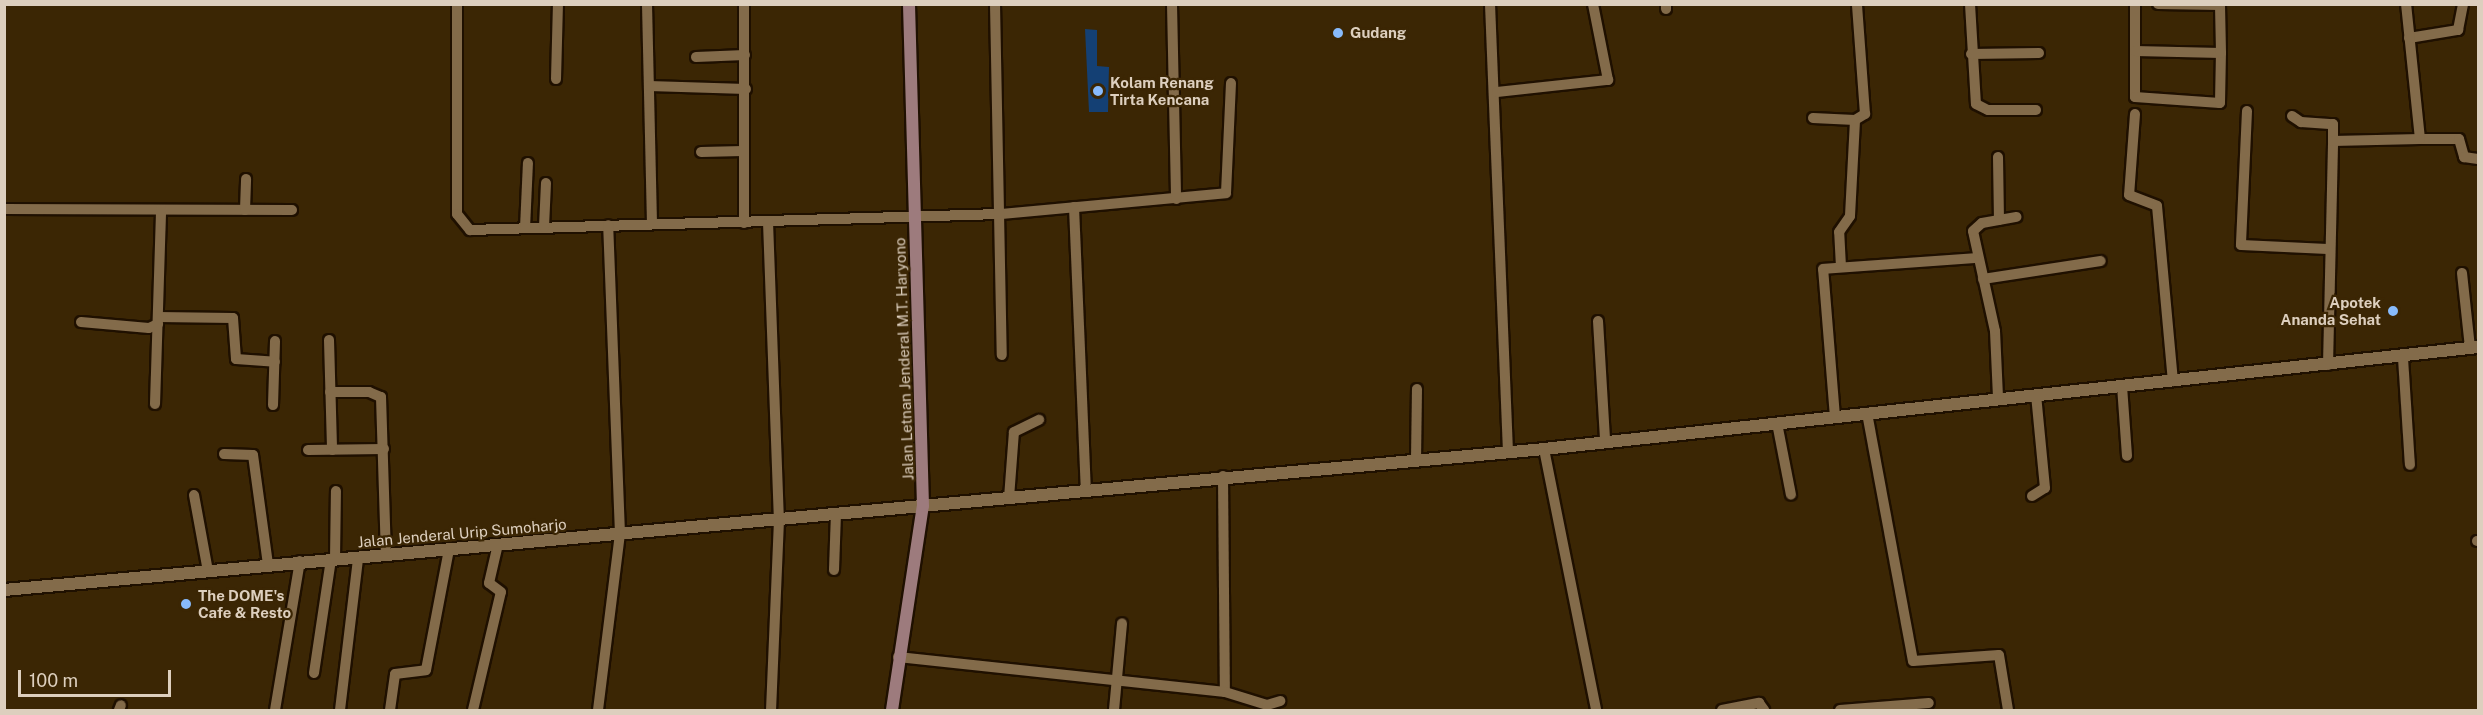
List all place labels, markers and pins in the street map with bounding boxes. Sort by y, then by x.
place label: Gudang [1350,24,1406,42]
marker: Gudang [1331,26,1345,40]
place label: Kolam Renang Tirta Kencana [1110,73,1214,108]
marker: Kolam Renang Tirta Kencana [1091,84,1105,98]
place label: Apotek Ananda Sehat [2281,293,2381,328]
marker: Apotek Ananda Sehat [2386,304,2400,318]
place label: The DOME's Cafe & Resto [198,586,291,621]
marker: The DOME's Cafe & Resto [179,597,193,611]

